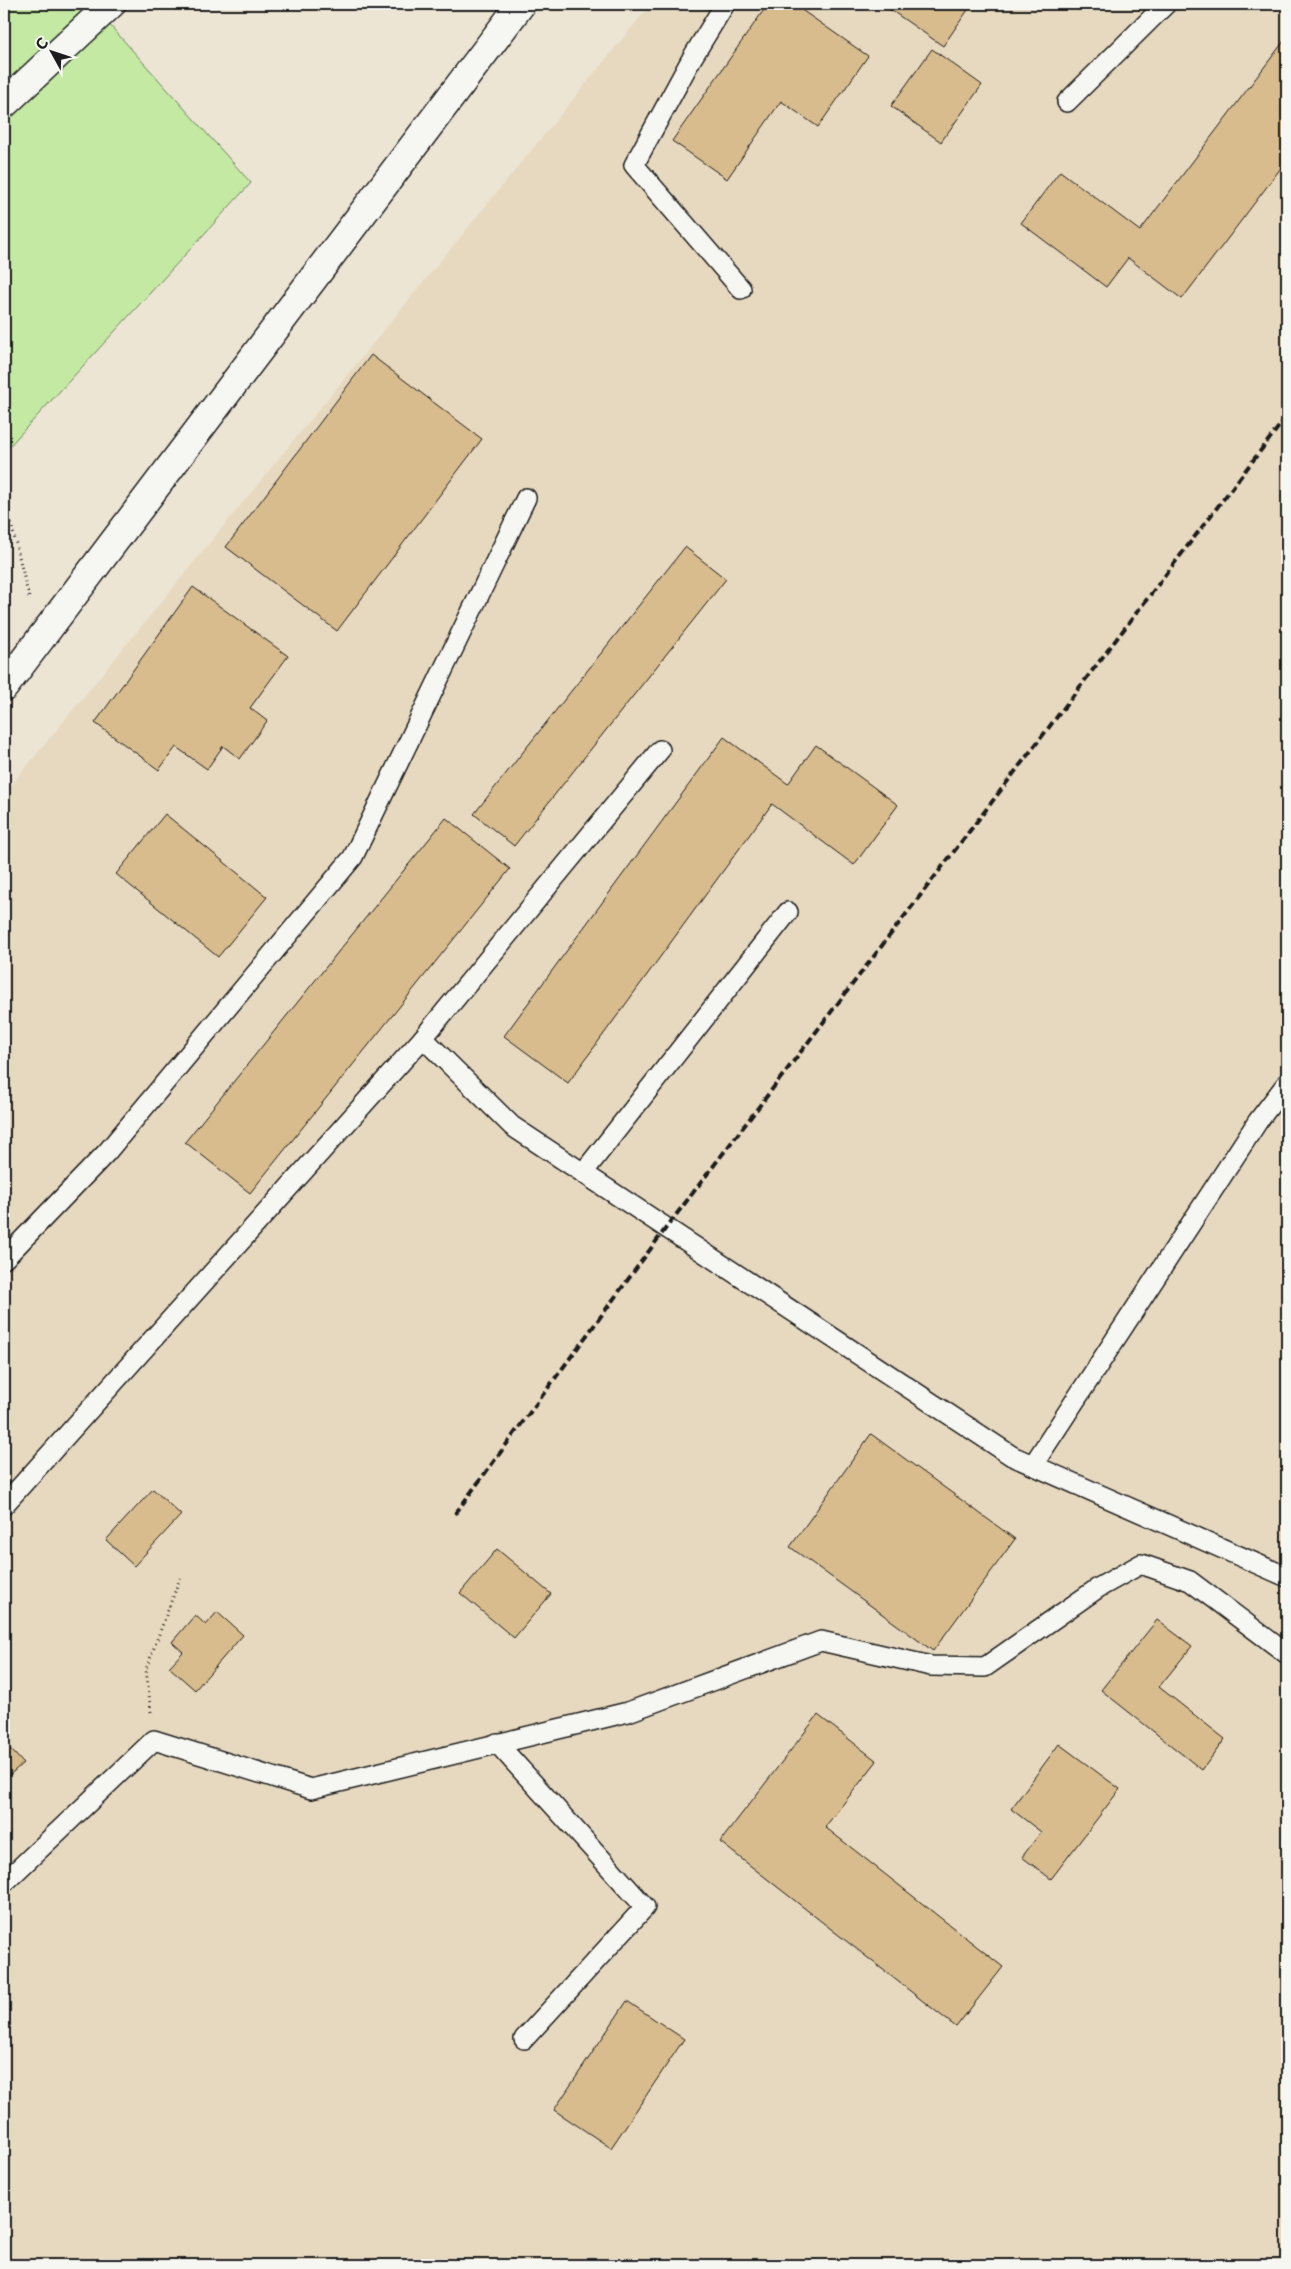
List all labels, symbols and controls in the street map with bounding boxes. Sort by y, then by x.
north arrow [28,28,78,78]
text: С [30,33,53,54]

